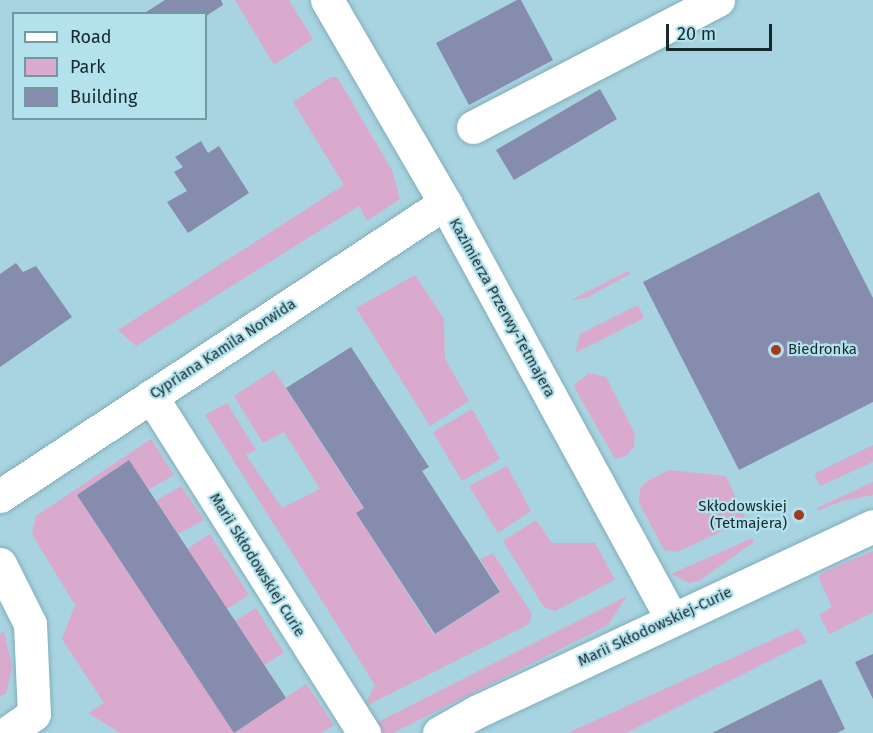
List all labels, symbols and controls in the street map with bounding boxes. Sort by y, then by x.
legend [12,12,207,120]
scale bar [669,12,776,50]
text: 20 m [677,23,716,45]
text: Road [70,26,112,48]
text: Park [70,56,105,78]
text: Building [70,86,137,108]
street label: Kazimierza Przerwy-Tetmajera [445,215,559,401]
street label: Cypriana Kamila Norwida [147,295,299,403]
place label: Biedronka [788,341,857,359]
marker: Biedronka [769,343,783,357]
street label: Marii Skłodowskiej Curie [205,490,309,640]
place label: Skłodowskiej (Tetmajera) [698,497,787,532]
marker: Skłodowskiej (Tetmajera) [792,508,806,522]
street label: Marii Skłodowskiej-Curie [575,583,735,671]

